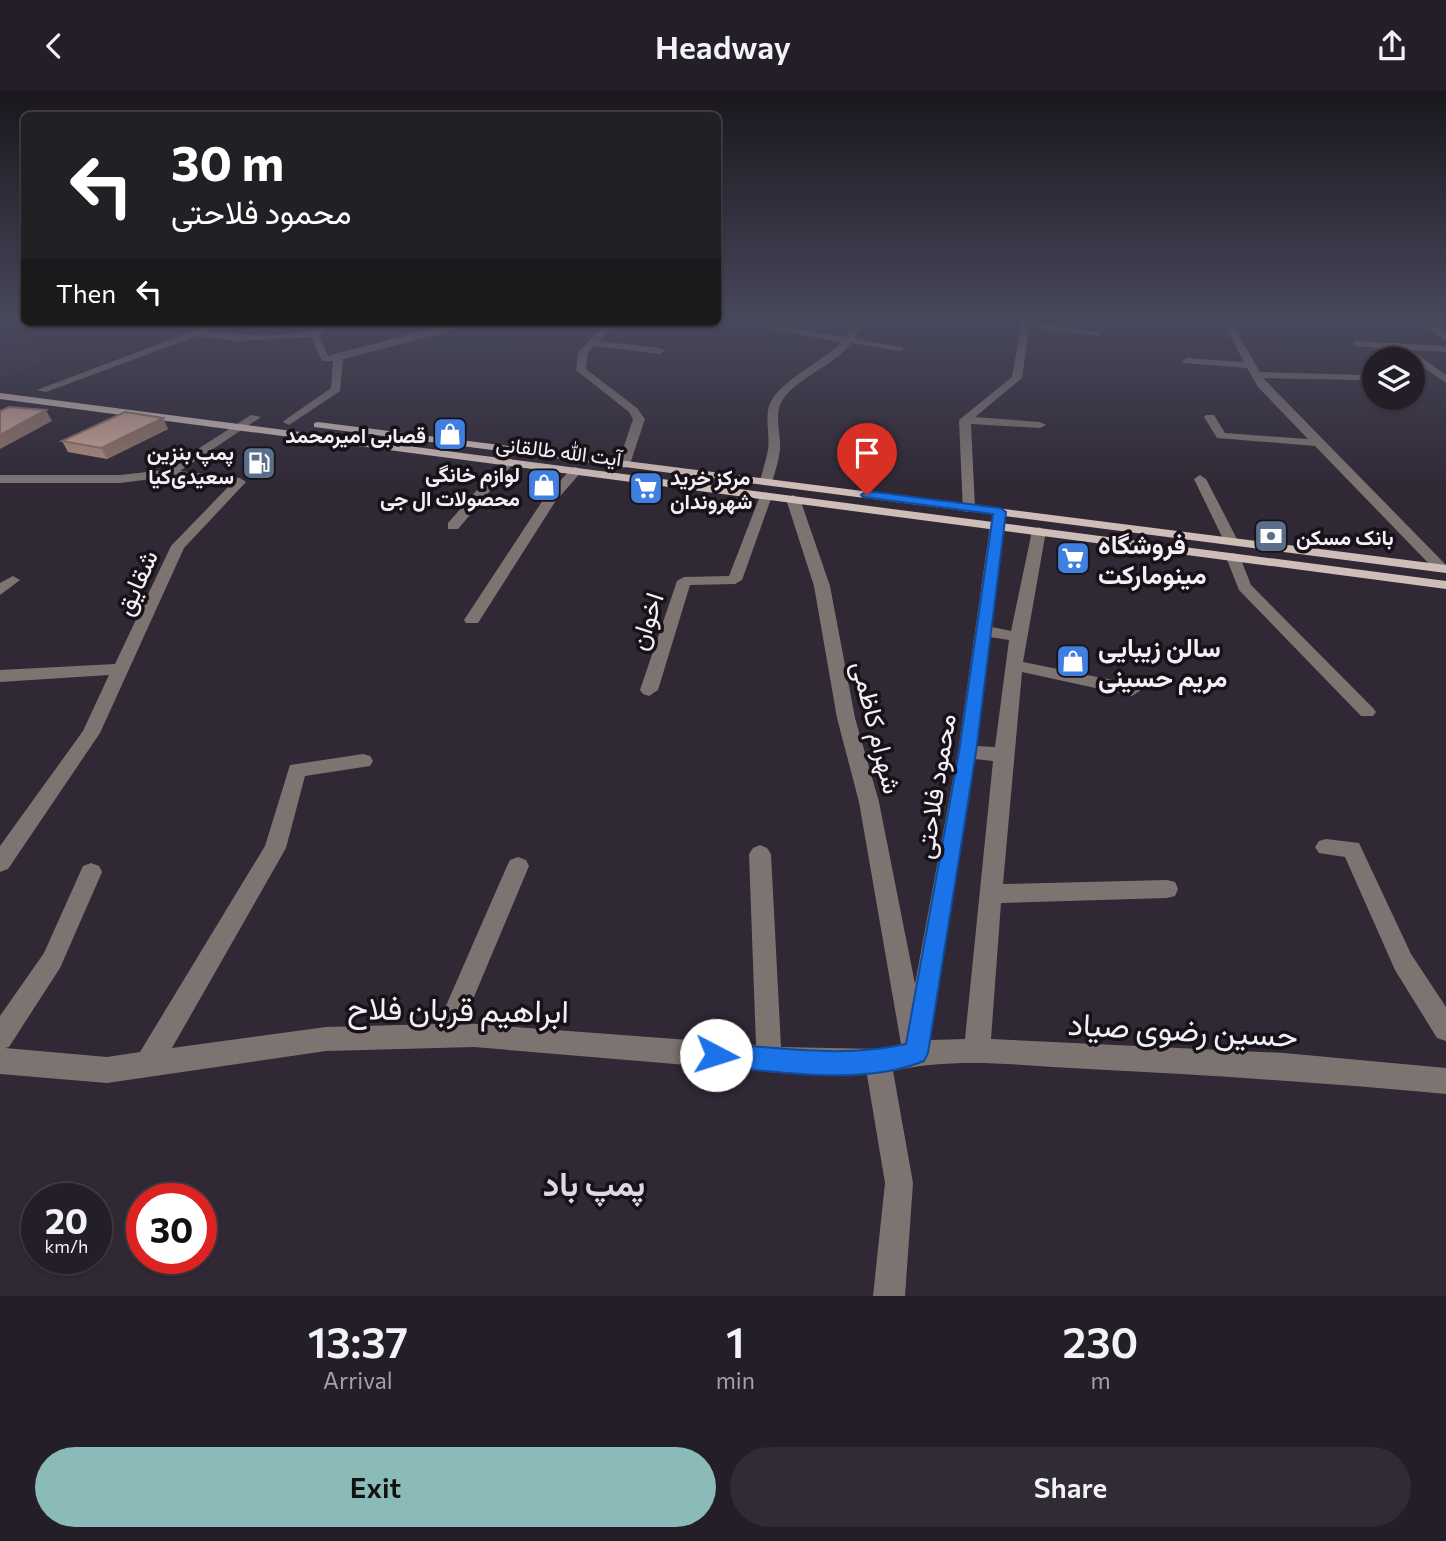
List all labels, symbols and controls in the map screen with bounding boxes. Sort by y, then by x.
text: Headway [655,26,791,66]
icon: back [35,27,73,65]
icon: share [1373,27,1411,65]
text: 30 m [171,131,284,191]
icon: left [56,140,147,231]
text: محمود فلاحتی [171,191,351,231]
icon: left [130,273,168,311]
text: Then [56,277,116,308]
map controls [1362,347,1425,410]
button: layers [1362,347,1425,410]
shop icon: قصابی امیرمحمد [431,415,469,453]
place label: قصابی امیرمحمد [285,422,426,449]
pin [837,423,897,495]
street label: آیت الله طالقانی [495,430,625,471]
icon: arrive [848,434,886,472]
place label: پمپ بنزین سعیدی‌کیا [147,439,234,489]
fuel station icon: پمپ بنزین سعیدی‌کیا [240,444,278,482]
place label: لوازم خانگی محصولات ال جی [380,461,520,512]
place label: مرکز خرید شهروندان [670,464,753,515]
shop icon: لوازم خانگی محصولات ال جی [525,466,563,504]
supermarket icon: مرکز خرید شهروندان [627,469,665,507]
bank icon: بانک مسکن [1252,517,1290,555]
place label: بانک مسکن [1296,524,1394,550]
place label: فروشگاه مینومارکت [1098,528,1207,591]
supermarket icon: فروشگاه مینومارکت [1054,539,1092,577]
street label: شقایق [107,544,165,620]
street label: اخوان [621,588,671,654]
place label: سالن زیبایی مریم حسینی [1098,631,1227,695]
shop icon: سالن زیبایی مریم حسینی [1054,642,1092,680]
street label: شهرام کاظمی [844,657,909,797]
street label: محمود فلاحتی [907,711,963,861]
street label: ابراهیم قربان فلاح [347,986,569,1034]
street label: حسین رضوی صیاد [1067,1002,1299,1056]
position arrow [679,1018,753,1092]
district label: پمپ باد [543,1162,645,1207]
speed limit sign: 30 [126,1183,217,1274]
text: 20 [45,1198,88,1241]
text: km/h [45,1235,88,1257]
text: 13:37 [308,1315,408,1367]
text: 1 [726,1315,745,1367]
text: 230 [1063,1315,1138,1367]
text: Arrival [323,1366,393,1394]
text: min [716,1366,755,1394]
text: m [1090,1366,1111,1394]
button: Exit [35,1447,716,1527]
button: Share [730,1447,1411,1527]

